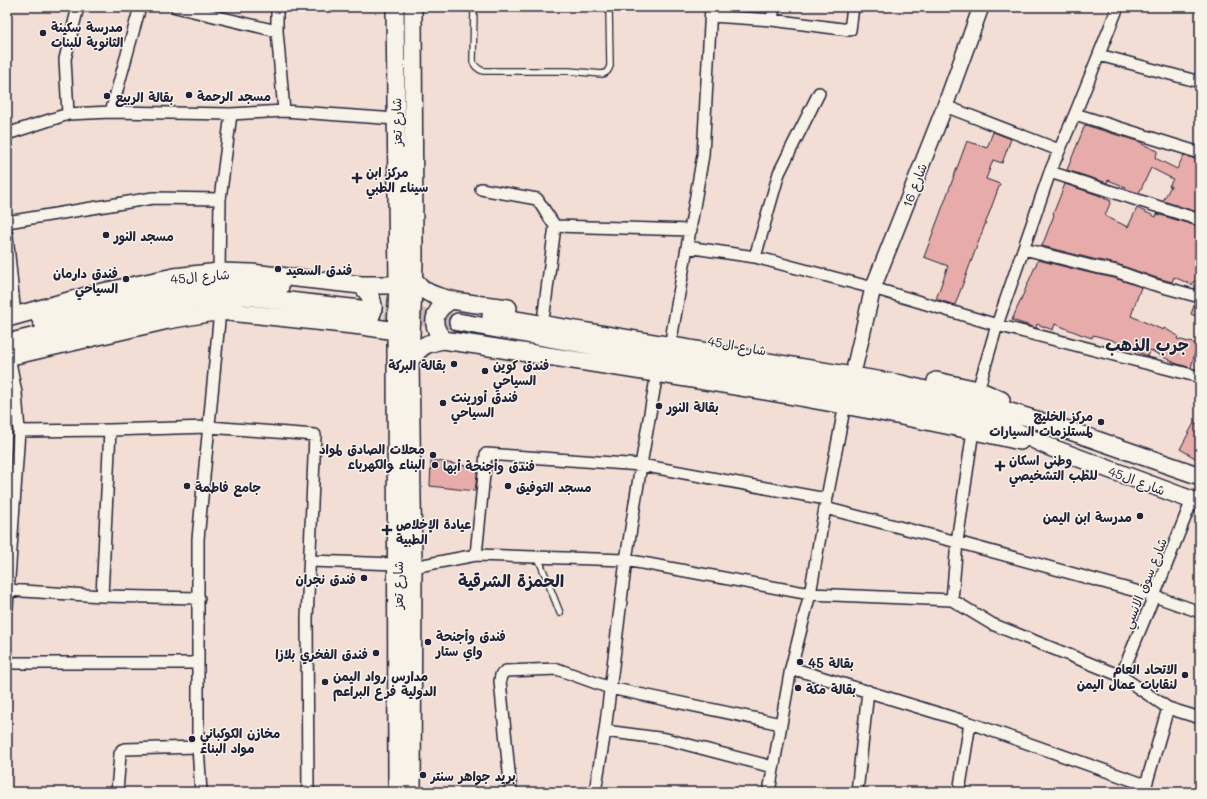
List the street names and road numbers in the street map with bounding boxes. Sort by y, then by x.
street label: شارع تعز [387,98,407,147]
street label: شارع 16 [898,160,932,210]
street label: شارع ال45 [170,265,231,289]
street label: شارع ال45 [706,331,768,361]
street label: شارع ال45 [1105,462,1168,500]
street label: شارع سوق الانسي [1118,535,1174,632]
street label: شارع تعز [389,561,408,610]

